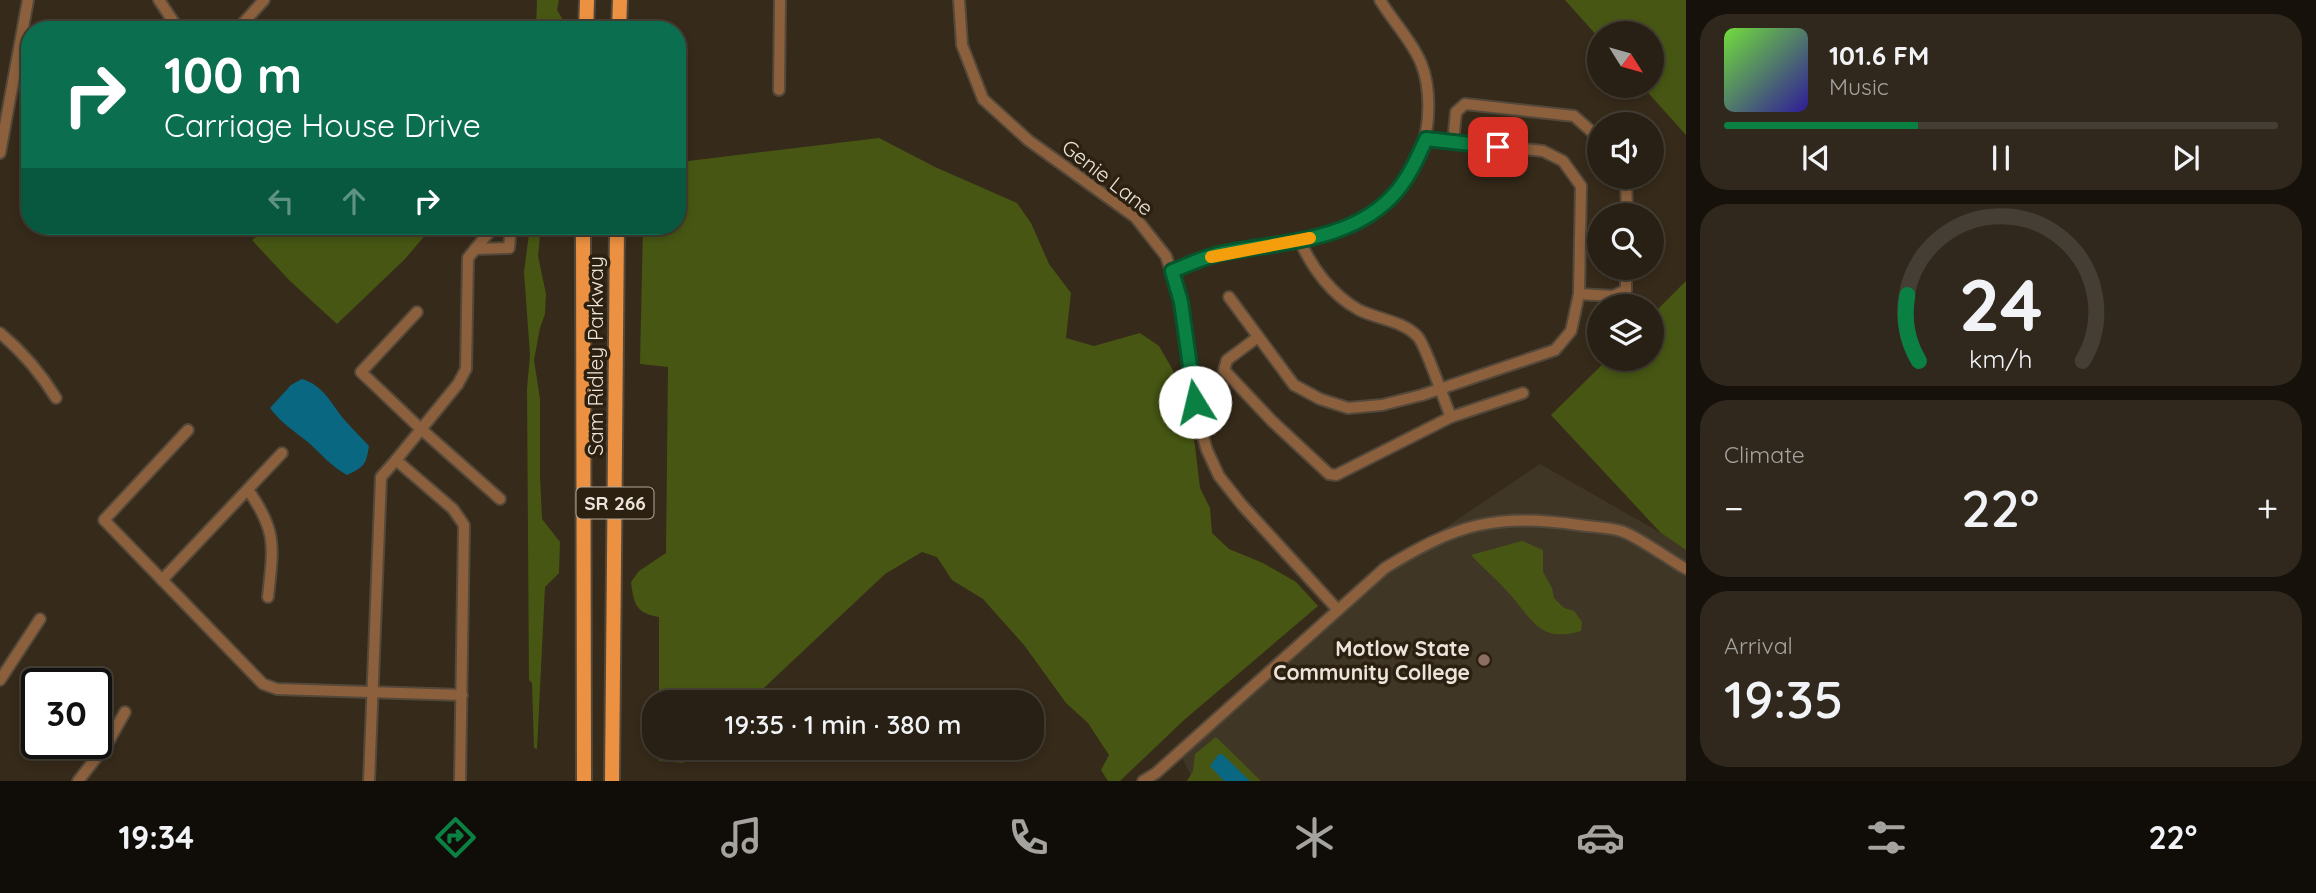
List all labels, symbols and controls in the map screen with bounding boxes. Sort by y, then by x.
north arrow [1587,21,1664,98]
map controls [1587,21,1664,371]
text: 101.6 FM [1829,39,1929,72]
text: 100 m [164,44,302,105]
icon: right [49,49,140,140]
text: Music [1829,72,1889,101]
text: Carriage House Drive [164,105,481,145]
button: sound [1587,112,1664,189]
pin [1468,117,1528,177]
icon: arrive [1479,128,1517,166]
street label: Genie Lane [1057,133,1159,221]
icon: previous [1797,139,1835,177]
icon: pause [1982,139,2020,177]
icon: next [2167,139,2205,177]
icon: left [262,182,300,220]
icon: ahead [335,182,373,220]
icon: right [408,182,446,220]
button: search [1587,203,1664,280]
street label: Sam Ridley Parkway [582,256,608,456]
text: 24 [1959,259,2043,350]
button: layers [1587,294,1664,371]
text: km/h [1969,343,2033,374]
position arrow [1158,365,1232,439]
text: Climate [1724,440,1805,469]
text: 22° [1961,475,2039,540]
text: − [1724,484,1744,532]
text: + [2257,484,2278,532]
road number: SR 266 [576,488,654,518]
text: Arrival [1724,631,1793,660]
place label: Motlow State Community College [1273,635,1470,685]
marker: Motlow State Community College [1476,652,1492,668]
text: 19:35 [1724,666,1843,731]
speed limit sign: 30 [21,668,112,759]
text: 19:35 · 1 min · 380 m [725,708,961,741]
icon: directions [431,813,480,862]
icon: music [717,813,766,862]
icon: phone [1004,813,1053,862]
icon: climate [1290,813,1339,862]
icon: car [1576,813,1625,862]
icon: filters [1862,813,1911,862]
text: 19:34 [119,817,194,857]
text: 22° [2148,817,2197,857]

